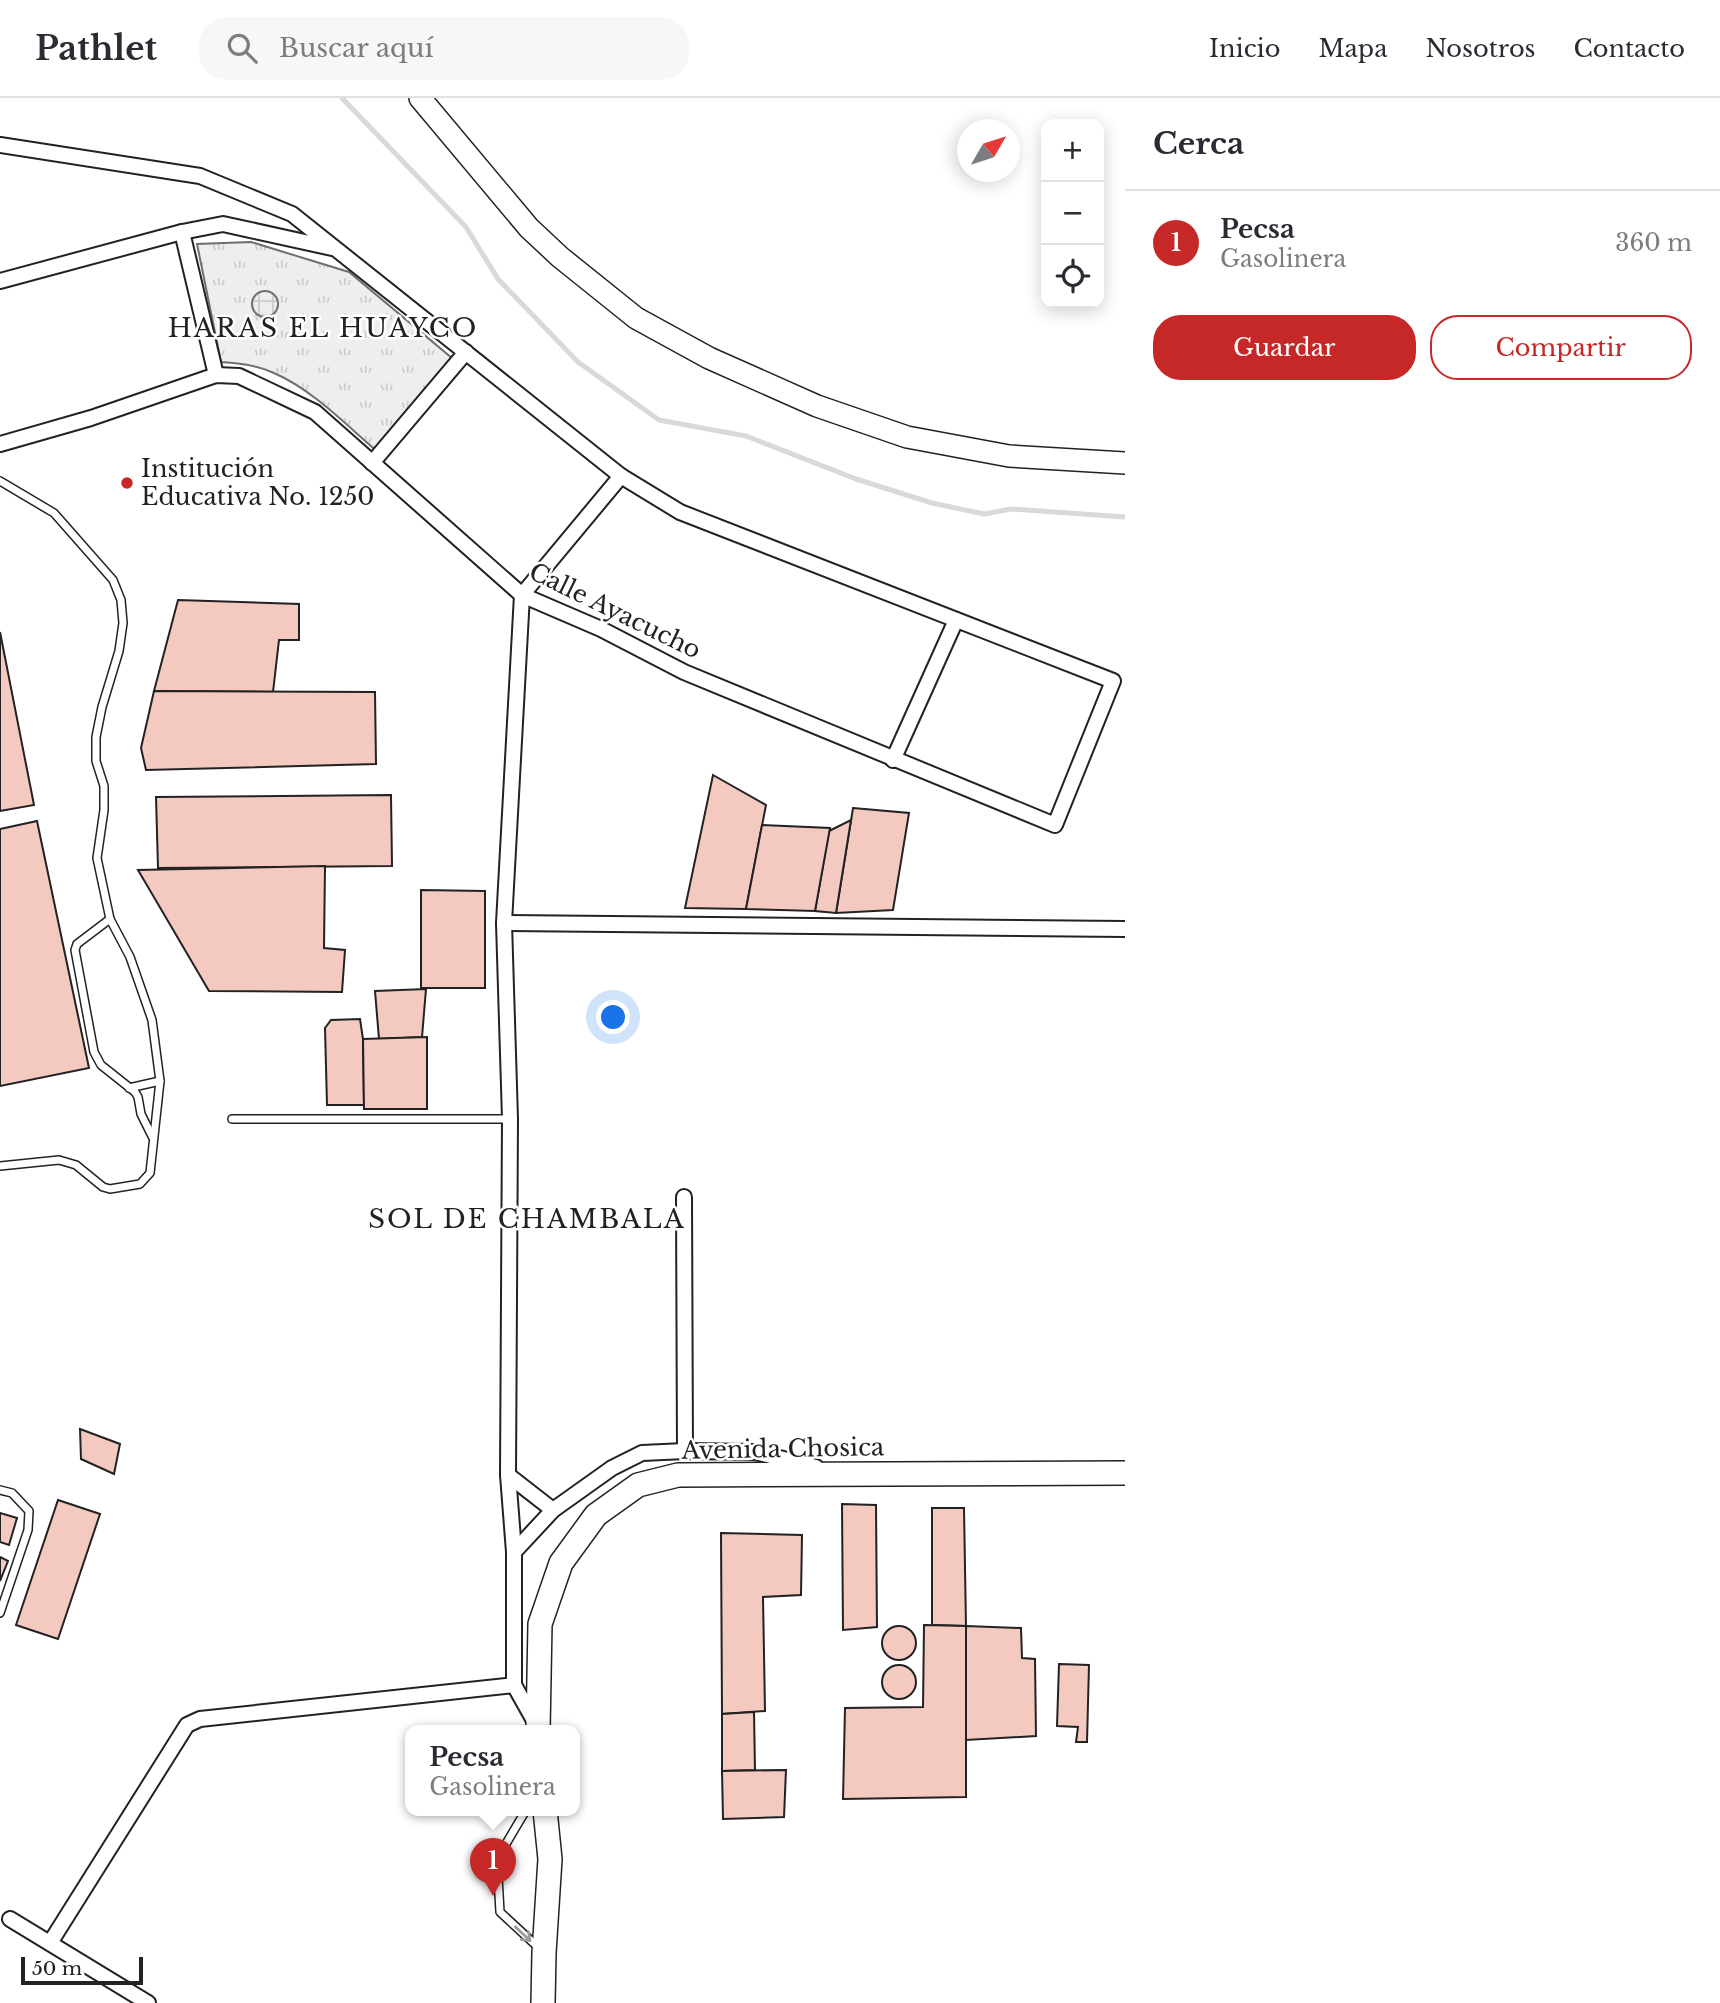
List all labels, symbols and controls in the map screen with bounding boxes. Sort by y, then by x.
search box [199,17,689,80]
text: Pathlet [35,28,157,69]
icon: search [223,29,261,67]
text: Buscar aquí [279,32,433,64]
text: Inicio [1209,34,1280,63]
text: Mapa [1318,34,1387,63]
text: Nosotros [1425,34,1536,63]
text: Contacto [1574,34,1685,63]
north arrow [957,119,1020,182]
map controls [1041,119,1104,308]
button: + [1041,119,1104,182]
text: Cerca [1153,125,1244,162]
button: − [1041,182,1104,245]
text: Pecsa [1220,213,1295,245]
text: 1 [1171,229,1181,257]
text: 360 m [1615,229,1692,257]
button: locate [1041,245,1104,308]
text: Gasolinera [1220,245,1346,273]
district label: HARAS EL HUAYCO [168,312,478,344]
button: Guardar [1153,315,1416,380]
button: Compartir [1430,315,1692,380]
place label: Institución Educativa No. 1250 [141,454,374,511]
marker: Institución Educativa No. 1250 [119,475,135,491]
street label: Calle Ayacucho [525,556,706,665]
your location [596,1000,630,1034]
district label: SOL DE CHAMBALA [368,1203,686,1235]
street label: Avenida Chosica [680,1432,885,1465]
popup [405,1725,580,1816]
text: Pecsa [429,1741,504,1773]
text: Gasolinera [429,1773,556,1801]
pin: 1 [470,1838,516,1896]
one-way arrow [514,1925,532,1942]
scale bar [21,1954,144,1986]
text: 50 m [32,1957,82,1980]

